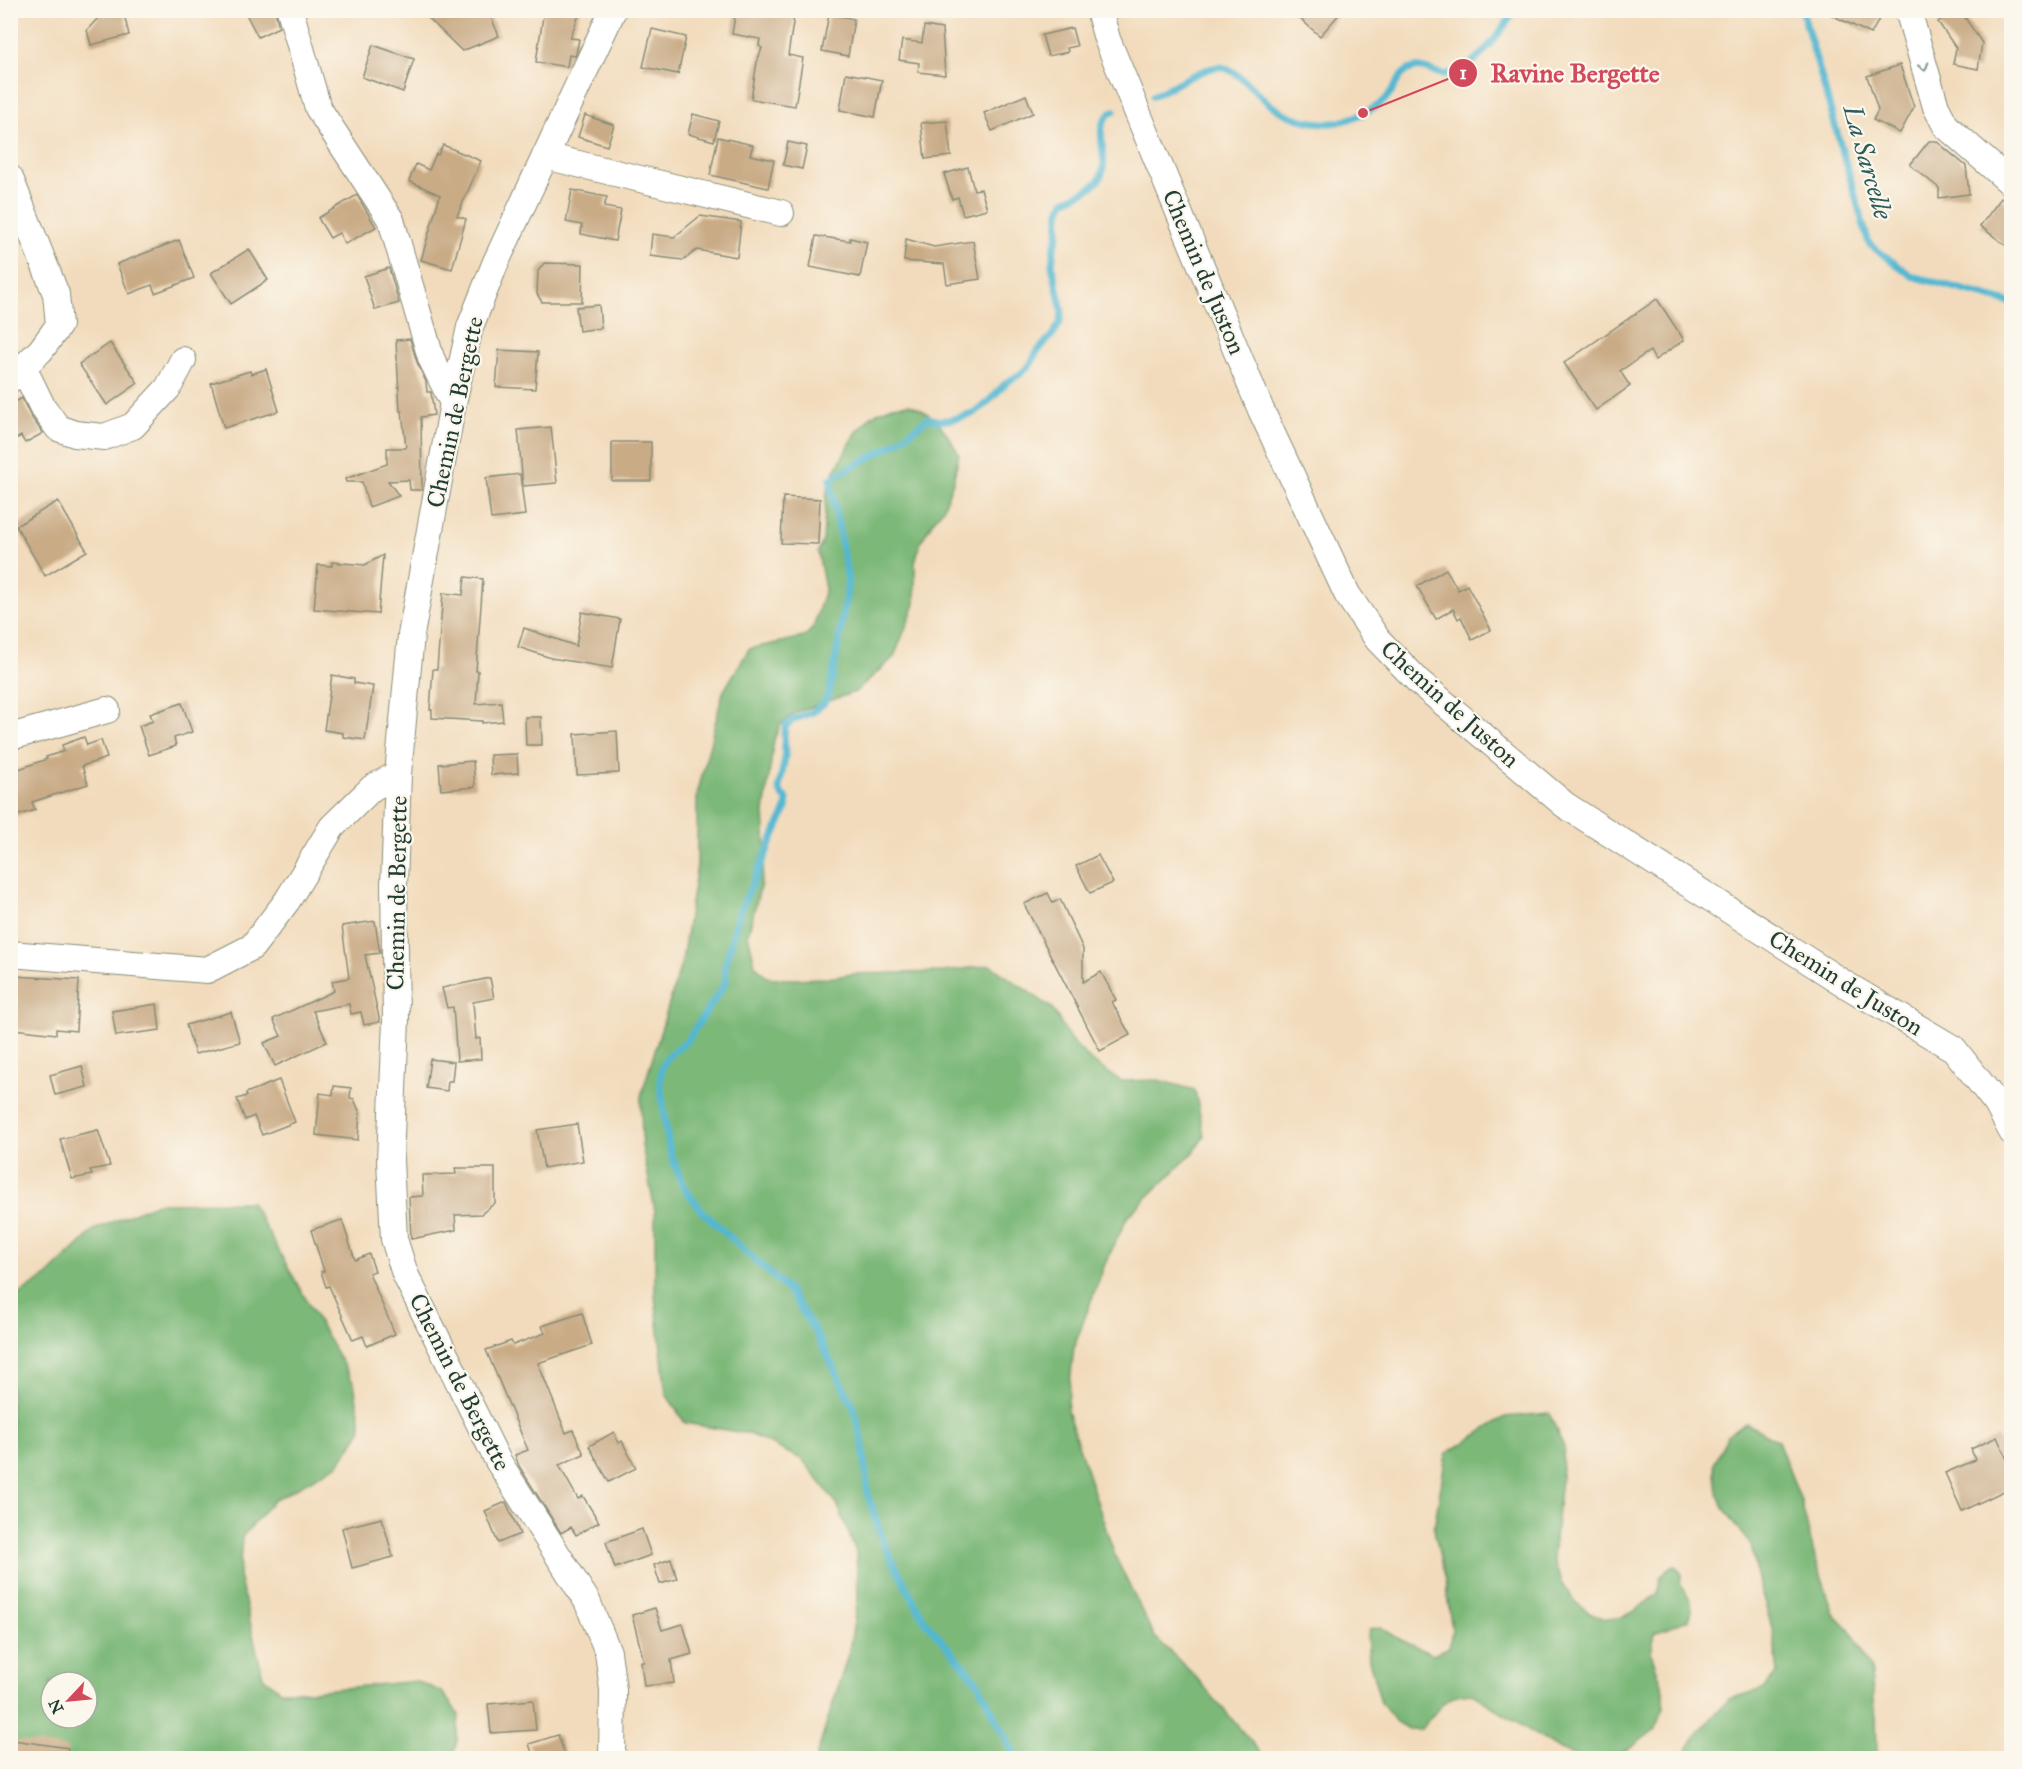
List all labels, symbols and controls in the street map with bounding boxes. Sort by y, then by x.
callout: Ravine Bergette [1448,51,1671,95]
text: Ravine Bergette [1490,57,1660,90]
one-way arrow [1917,61,1929,72]
text: 1 [1459,62,1467,84]
water label: La Sarcelle [1836,100,1900,224]
street label: Chemin de Juston [1156,185,1252,359]
street label: Chemin de Bergette [420,314,490,510]
street label: Chemin de Juston [1374,634,1526,774]
street label: Chemin de Bergette [380,795,414,991]
street label: Chemin de Juston [1763,924,1929,1042]
street label: Chemin de Bergette [402,1288,518,1476]
north arrow [39,1670,99,1730]
text: N [44,1696,67,1717]

